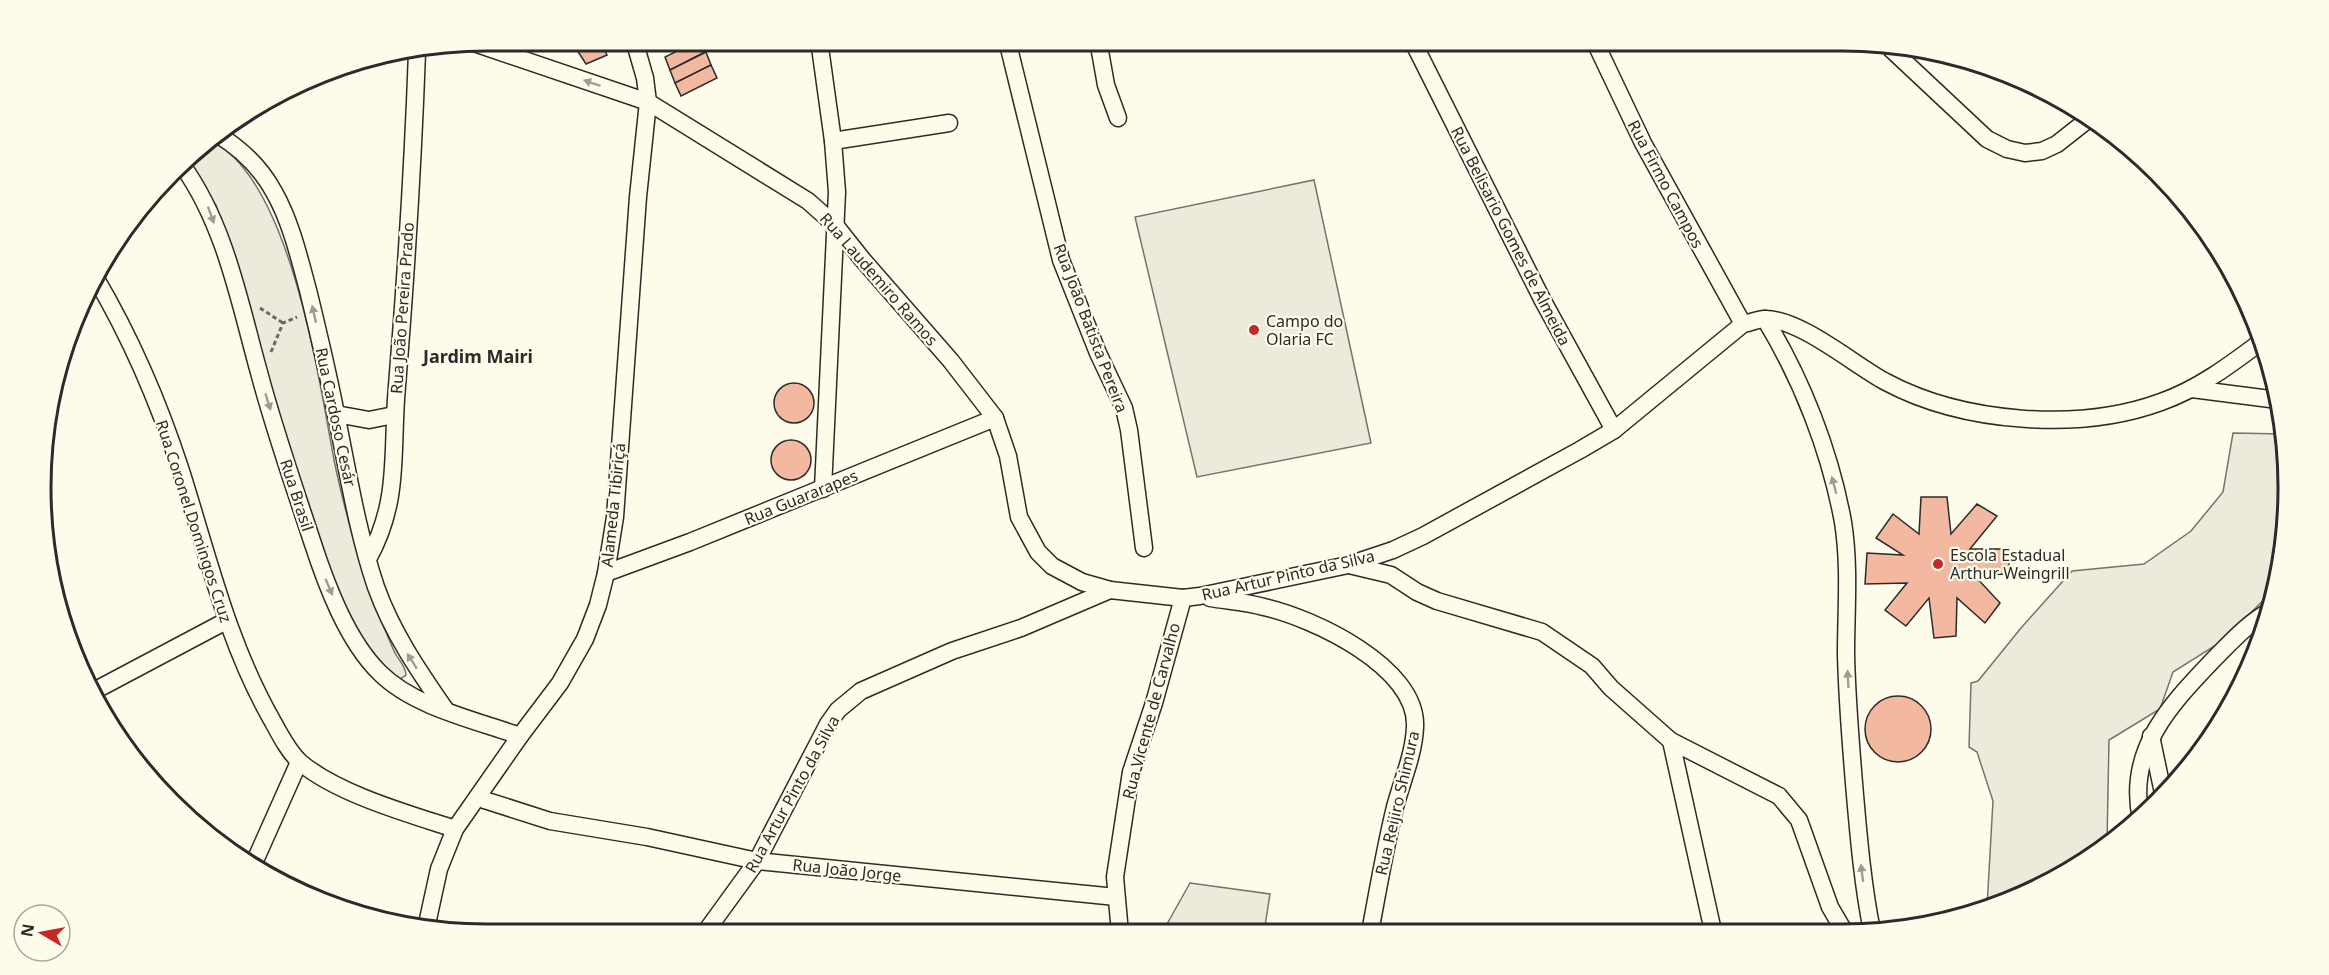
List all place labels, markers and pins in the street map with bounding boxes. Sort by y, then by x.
place label: Campo do Olaria FC [1266,310,1343,350]
marker: Campo do Olaria FC [1247,323,1261,337]
place label: Escola Estadual Arthur Weingrill [1950,544,2070,584]
marker: Escola Estadual Arthur Weingrill [1931,557,1945,571]

